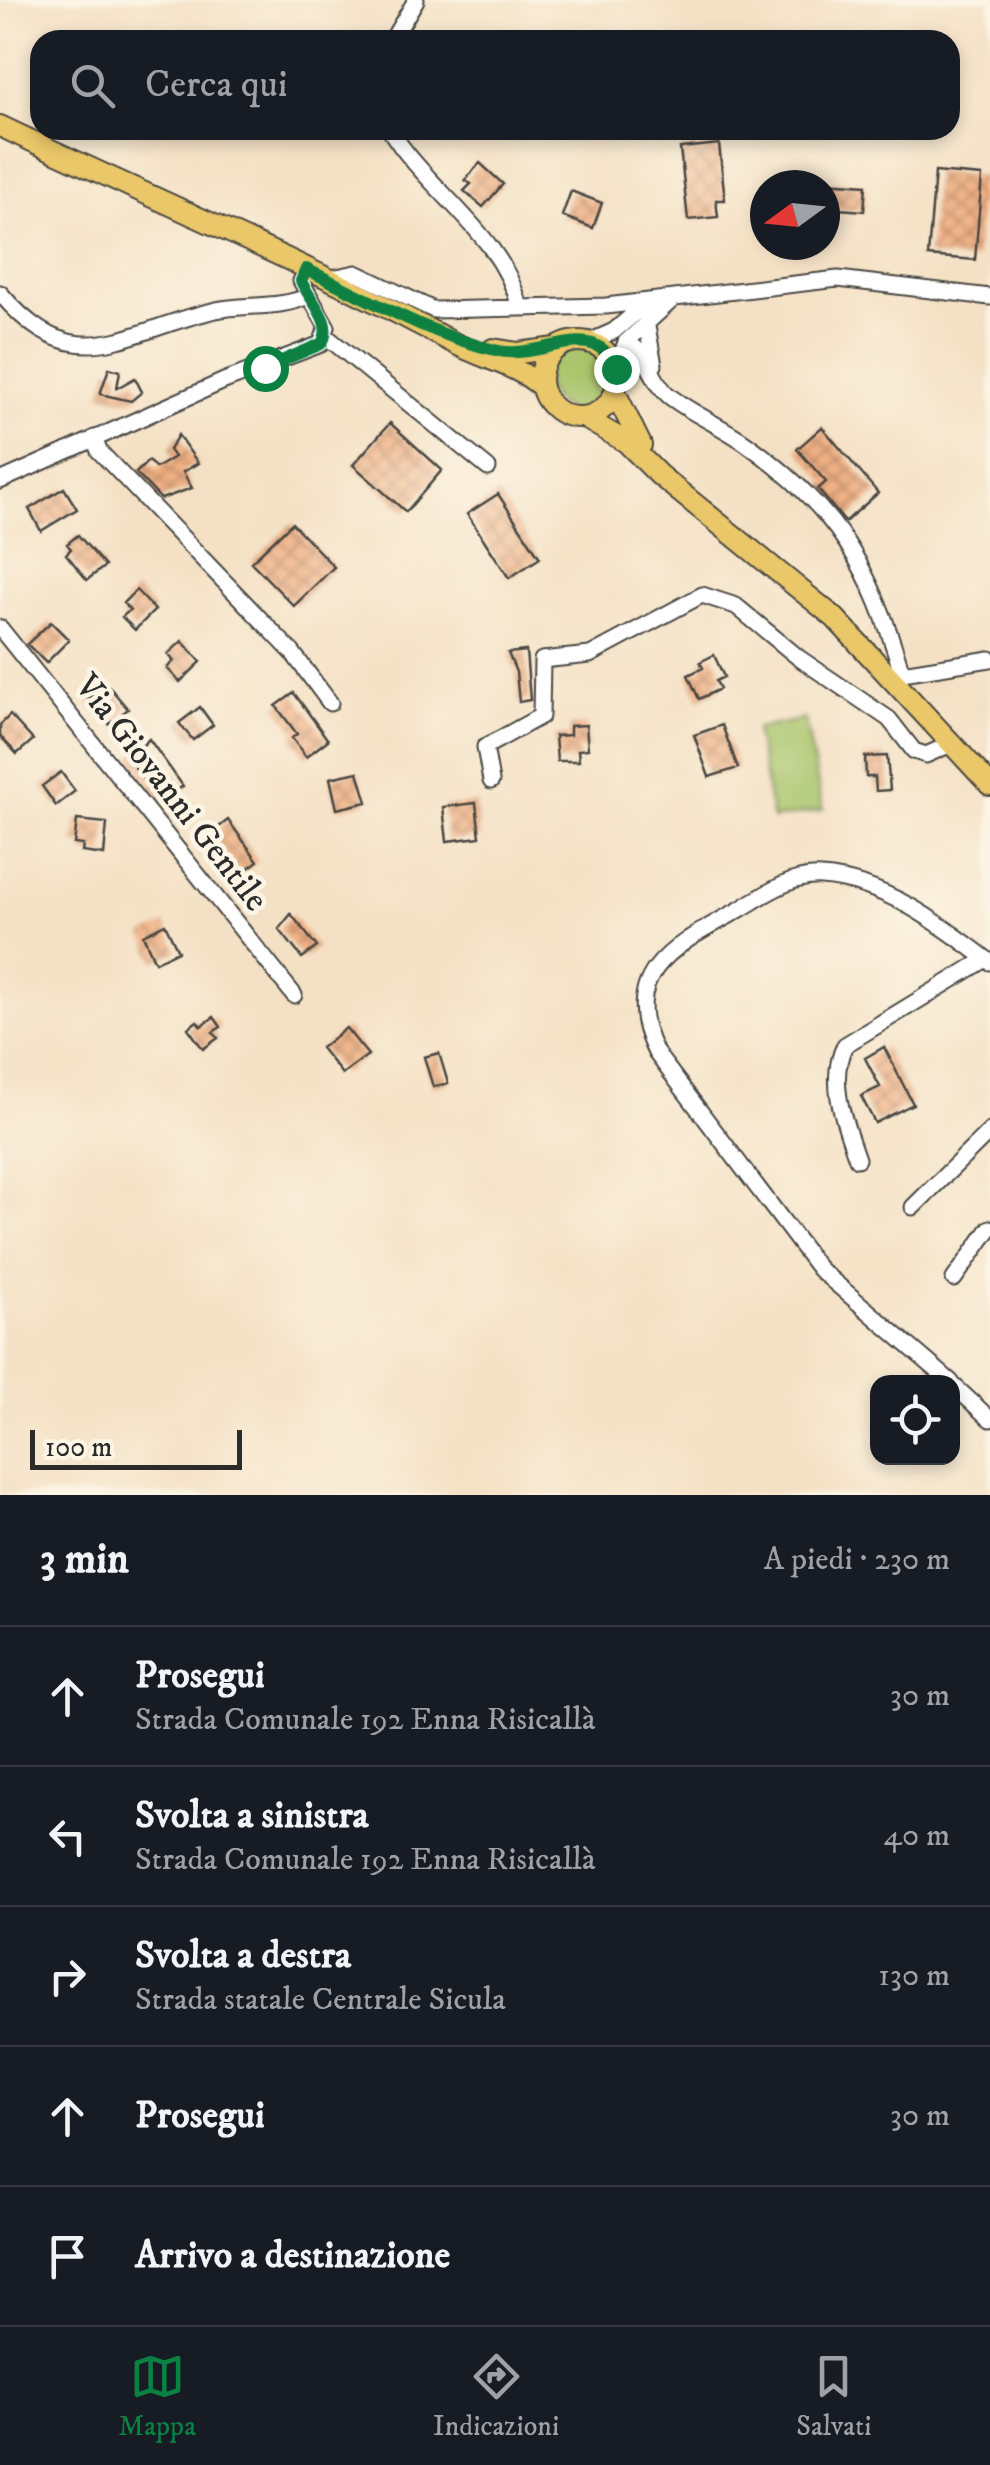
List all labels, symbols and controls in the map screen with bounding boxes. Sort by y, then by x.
search box [30,30,960,140]
icon: search [65,58,120,113]
text: Cerca qui [145,61,288,109]
north arrow [750,170,840,260]
route start [243,346,289,392]
route end [594,347,640,393]
street label: Via Giovanni Gentile [64,665,277,921]
map controls [870,1375,960,1465]
button: locate [870,1375,960,1465]
scale bar [30,1425,242,1470]
text: 100 m [45,1430,112,1465]
text: 3 min [40,1534,129,1586]
text: A piedi · 230 m [764,1540,950,1580]
text: Prosegui [135,1652,265,1700]
icon: ahead [40,1669,95,1724]
text: 30 m [890,1676,950,1716]
text: Strada Comunale 192 Enna Risicallà [135,1700,595,1740]
text: Svolta a sinistra [135,1792,369,1840]
icon: left [40,1809,95,1864]
text: 40 m [883,1816,950,1856]
text: Strada Comunale 192 Enna Risicallà [135,1840,595,1880]
text: Svolta a destra [135,1932,351,1980]
icon: right [40,1949,95,2004]
text: 130 m [878,1956,950,1996]
text: Strada statale Centrale Sicula [135,1980,506,2020]
icon: ahead [40,2089,95,2144]
text: Prosegui [135,2092,265,2140]
text: 30 m [890,2096,950,2136]
icon: arrive [40,2229,95,2284]
text: Arrivo a destinazione [135,2232,450,2280]
tab: Mappa [119,2349,196,2444]
tab: Indicazioni [433,2349,559,2444]
tab: Salvati [796,2349,871,2444]

